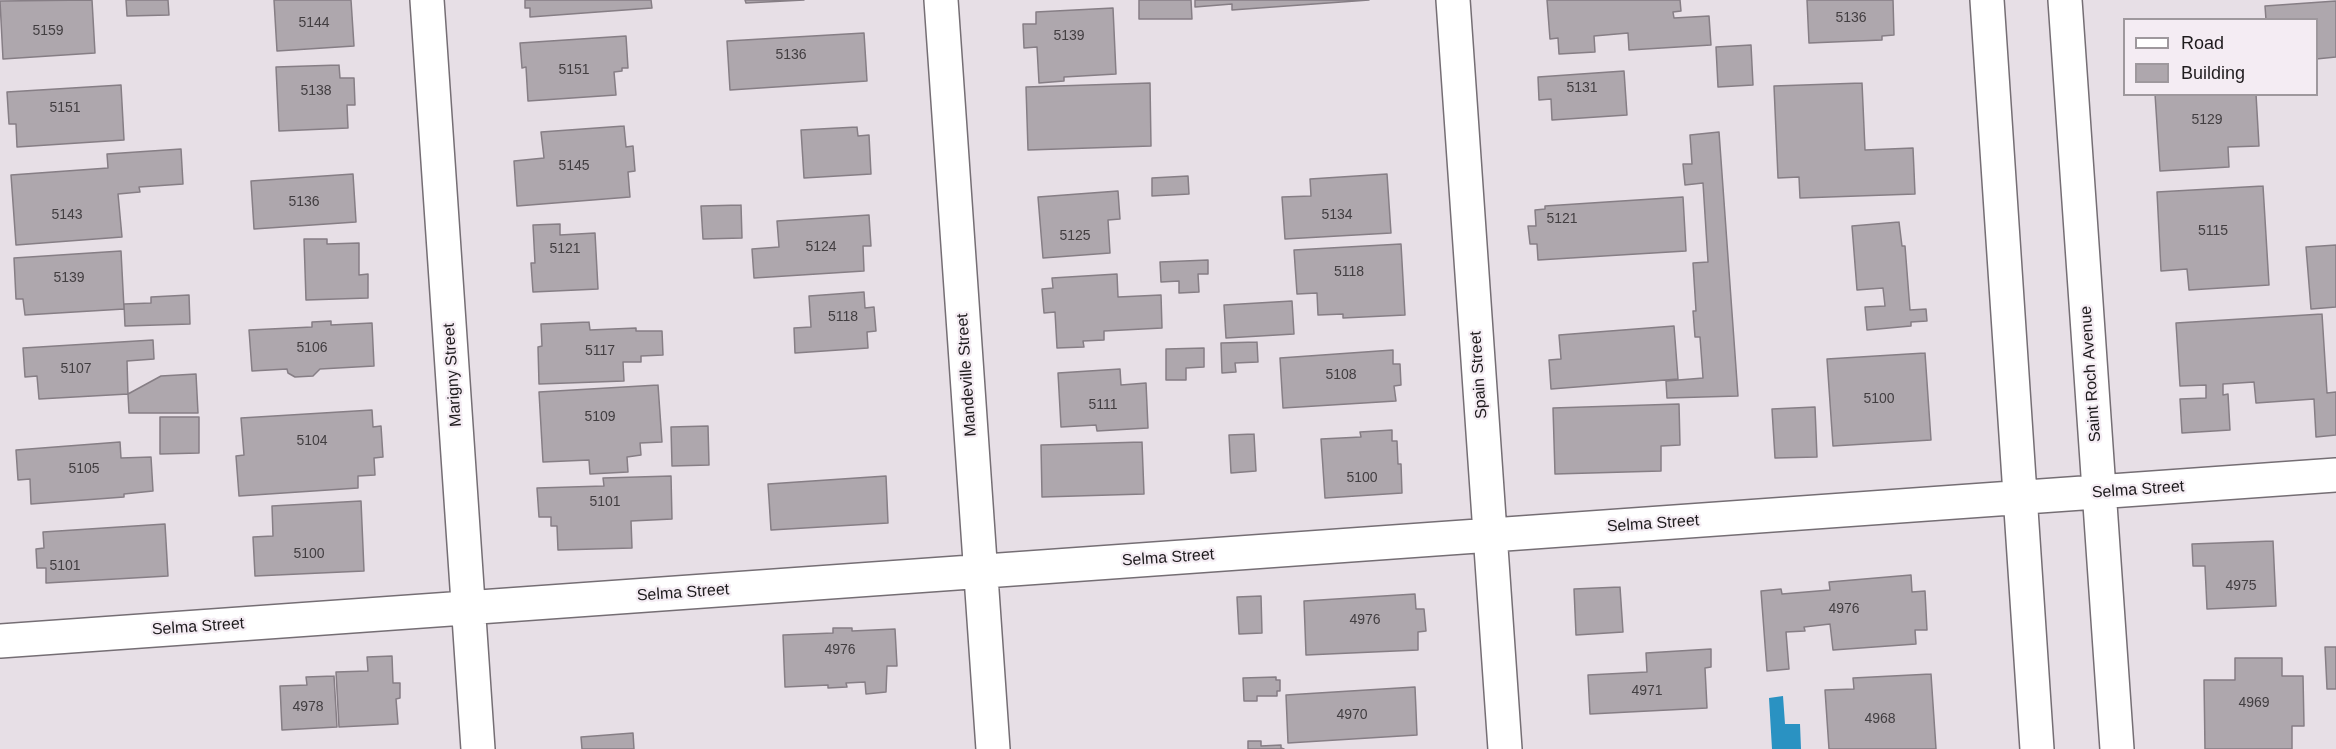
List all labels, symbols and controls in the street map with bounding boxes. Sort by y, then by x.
house number: 5136 [1835,10,1867,26]
house number: 5144 [298,15,330,31]
legend [2123,18,2318,96]
house number: 5159 [32,23,64,39]
house number: 5139 [1053,28,1085,44]
text: Road [2181,33,2224,53]
house number: 5136 [775,47,807,63]
house number: 5151 [558,62,590,78]
text: Building [2181,63,2245,83]
house number: 5131 [1566,80,1598,96]
house number: 5138 [300,83,332,99]
house number: 5151 [49,100,81,116]
house number: 5129 [2191,112,2223,128]
house number: 5145 [558,158,590,174]
house number: 5136 [288,194,320,210]
house number: 5143 [51,207,83,223]
house number: 5134 [1321,207,1353,223]
house number: 5121 [1546,211,1578,227]
house number: 5115 [2198,223,2228,239]
house number: 5125 [1059,228,1091,244]
house number: 5124 [805,239,837,255]
house number: 5121 [549,241,581,257]
house number: 5118 [1334,264,1364,280]
house number: 5139 [53,270,85,286]
street label: Saint Roch Avenue [2077,305,2105,443]
house number: 5118 [828,309,858,325]
street label: Mandeville Street [953,313,981,437]
street label: Marigny Street [440,322,466,428]
street label: Spain Street [1466,330,1492,420]
house number: 5106 [296,340,328,356]
house number: 5117 [585,343,615,359]
house number: 5107 [60,361,92,377]
house number: 5108 [1325,367,1357,383]
house number: 5100 [1863,391,1895,407]
house number: 5111 [1088,397,1118,413]
house number: 5109 [584,409,616,425]
house number: 5104 [296,433,328,449]
house number: 5105 [68,461,100,477]
house number: 5100 [1346,470,1378,486]
street label: Selma Street [2091,477,2185,503]
house number: 5101 [589,494,621,510]
street label: Selma Street [1606,511,1700,537]
street label: Selma Street [1121,545,1215,571]
house number: 5100 [293,546,325,562]
house number: 5101 [49,558,81,574]
house number: 4975 [2225,578,2257,594]
street label: Selma Street [636,580,730,606]
house number: 4976 [1828,601,1860,617]
house number: 4976 [1349,612,1381,628]
street label: Selma Street [151,614,245,640]
house number: 4976 [824,642,856,658]
house number: 4971 [1631,683,1663,699]
house number: 4969 [2238,695,2270,711]
house number: 4978 [292,699,324,715]
house number: 4970 [1336,707,1368,723]
house number: 4968 [1864,711,1896,727]

